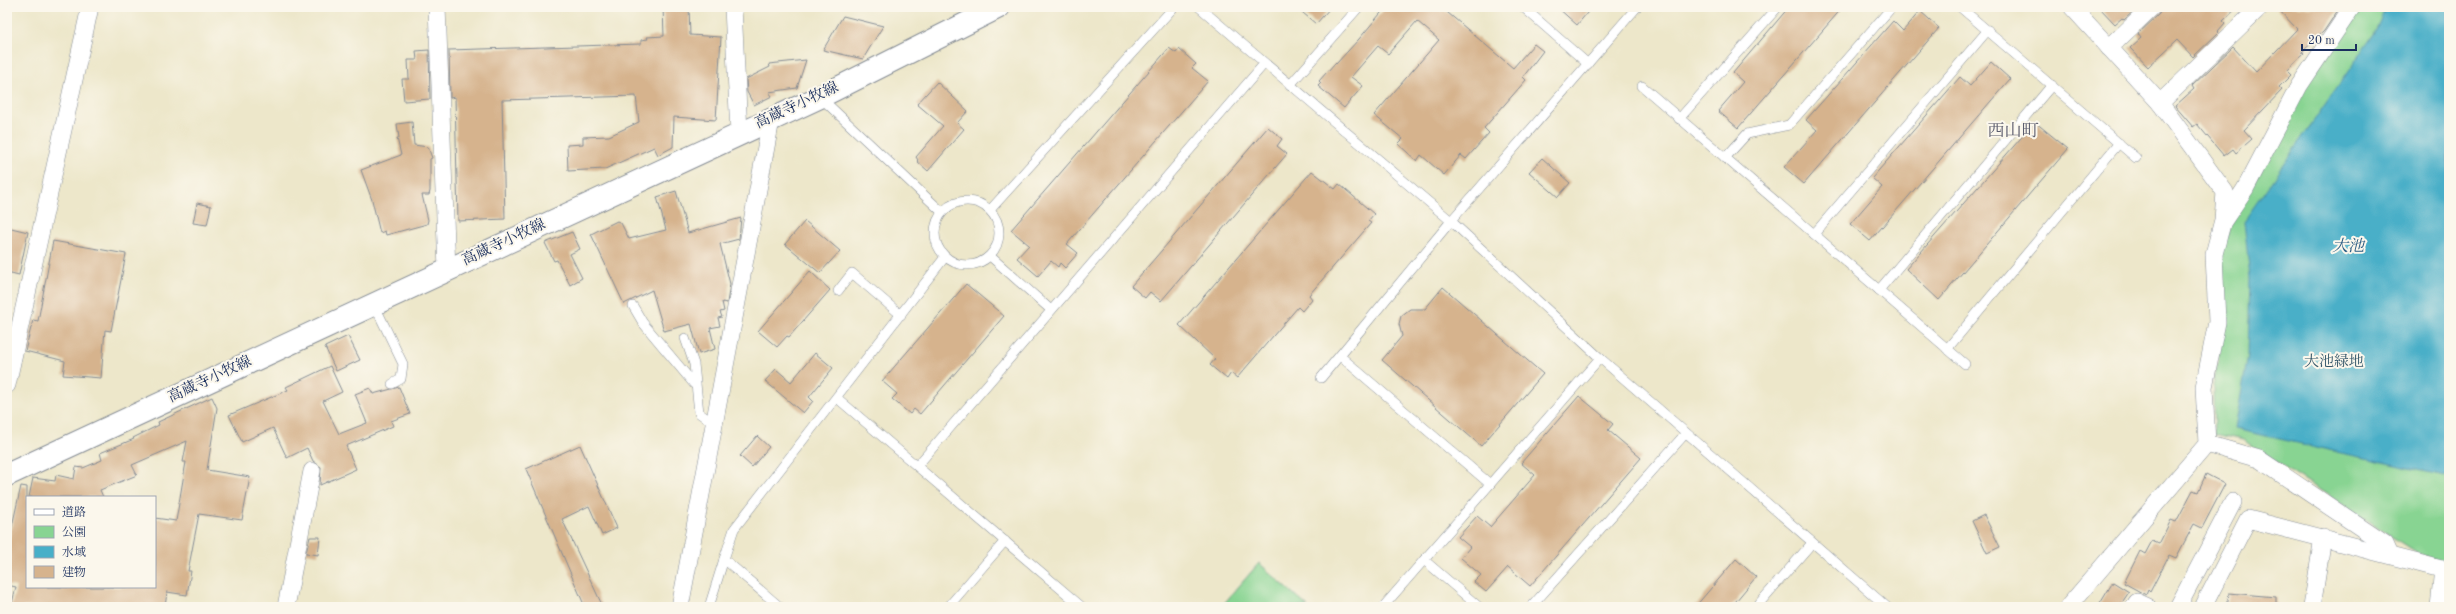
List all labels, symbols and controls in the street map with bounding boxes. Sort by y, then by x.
scale bar [2302,26,2356,52]
text: 20 m [2308,35,2335,47]
street label: 高蔵寺小牧線 [752,78,841,132]
district label: 西山町 [1988,122,2039,140]
street label: 高蔵寺小牧線 [459,215,548,269]
water label: 大池 [2332,237,2366,255]
street label: 高蔵寺小牧線 [165,352,254,406]
park label: 大池緑地 [2304,353,2364,370]
legend [26,496,156,588]
text: 道路 [62,505,86,519]
text: 公園 [62,526,86,539]
text: 水域 [62,545,86,559]
text: 建物 [62,565,86,579]

